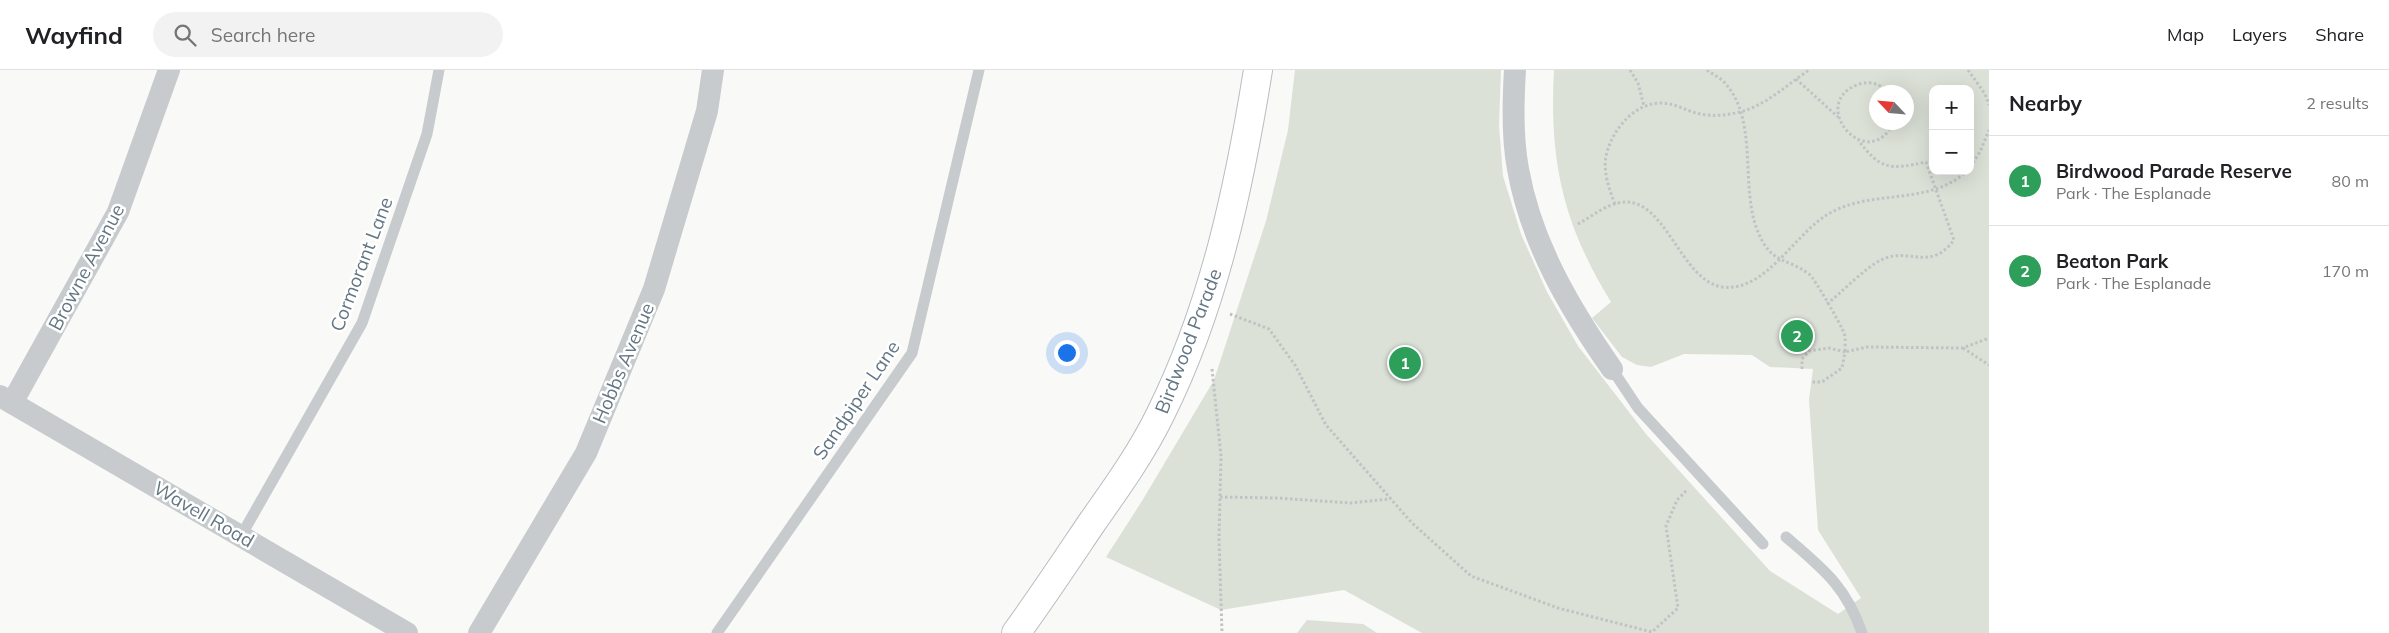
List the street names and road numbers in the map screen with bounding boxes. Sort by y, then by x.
street label: Cormorant Lane [324,194,398,334]
street label: Browne Avenue [43,200,129,334]
street label: Birdwood Parade [1149,265,1227,417]
street label: Hobbs Avenue [587,299,659,427]
street label: Sandpiper Lane [807,336,905,464]
street label: Wavell Road [149,476,259,552]

